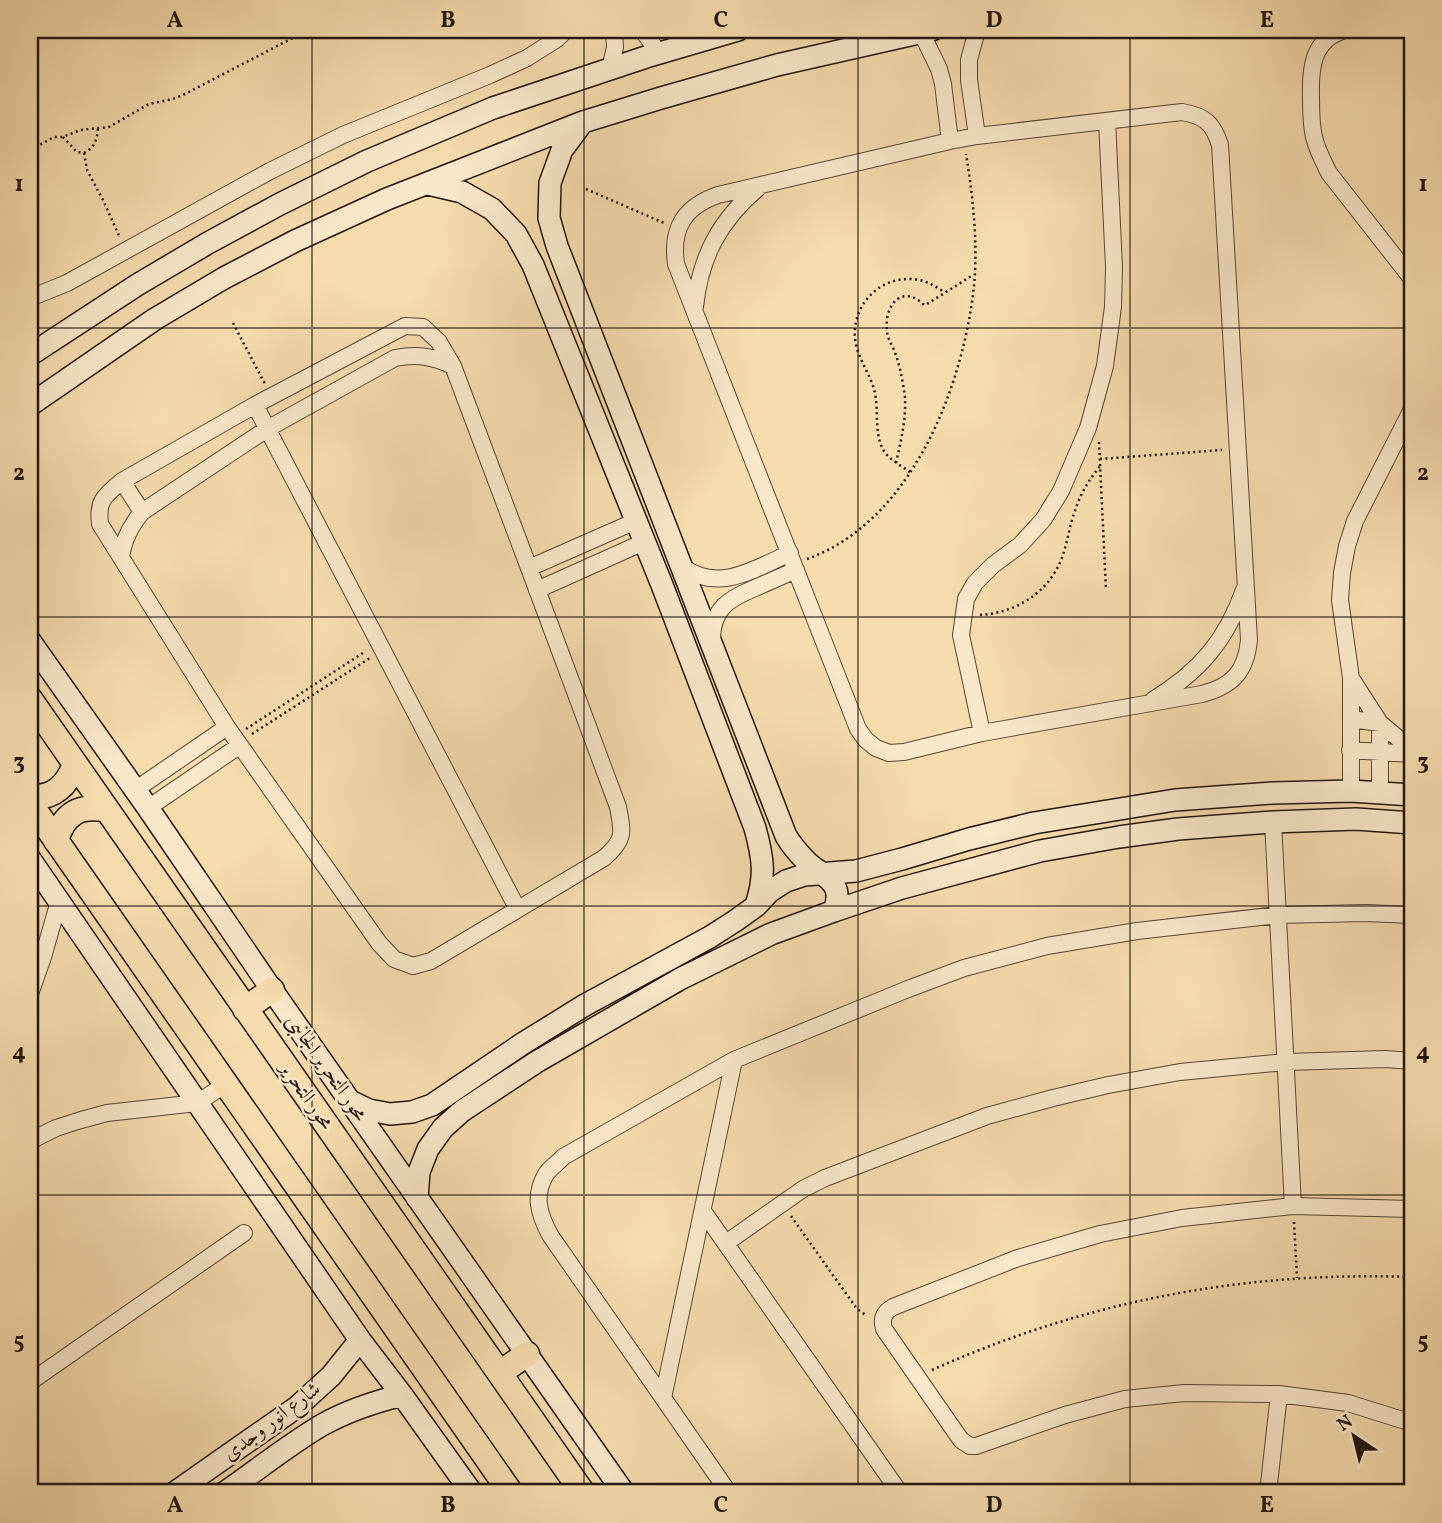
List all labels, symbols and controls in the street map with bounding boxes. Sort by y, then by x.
text: A [167,5,183,37]
text: B [440,5,456,37]
text: C [714,5,728,37]
text: D [986,5,1003,37]
text: E [1260,5,1274,37]
text: 1 [14,169,24,201]
text: 1 [1418,169,1428,201]
text: 2 [13,458,25,490]
text: 2 [1417,458,1429,490]
text: 3 [13,747,25,779]
text: 3 [1417,747,1429,779]
street label: محور التحرير الجانبى [280,1009,372,1127]
text: 4 [12,1037,26,1069]
text: 4 [1416,1037,1430,1069]
street label: محور التحرير [273,1057,339,1135]
text: 5 [13,1326,25,1358]
text: 5 [1417,1326,1429,1358]
street label: شارع انور وجدى [217,1375,328,1470]
north arrow [1320,1400,1390,1470]
text: N [1332,1409,1359,1438]
text: A [167,1490,183,1522]
text: B [440,1490,456,1522]
text: C [714,1490,728,1522]
text: D [986,1490,1003,1522]
text: E [1260,1490,1274,1522]

